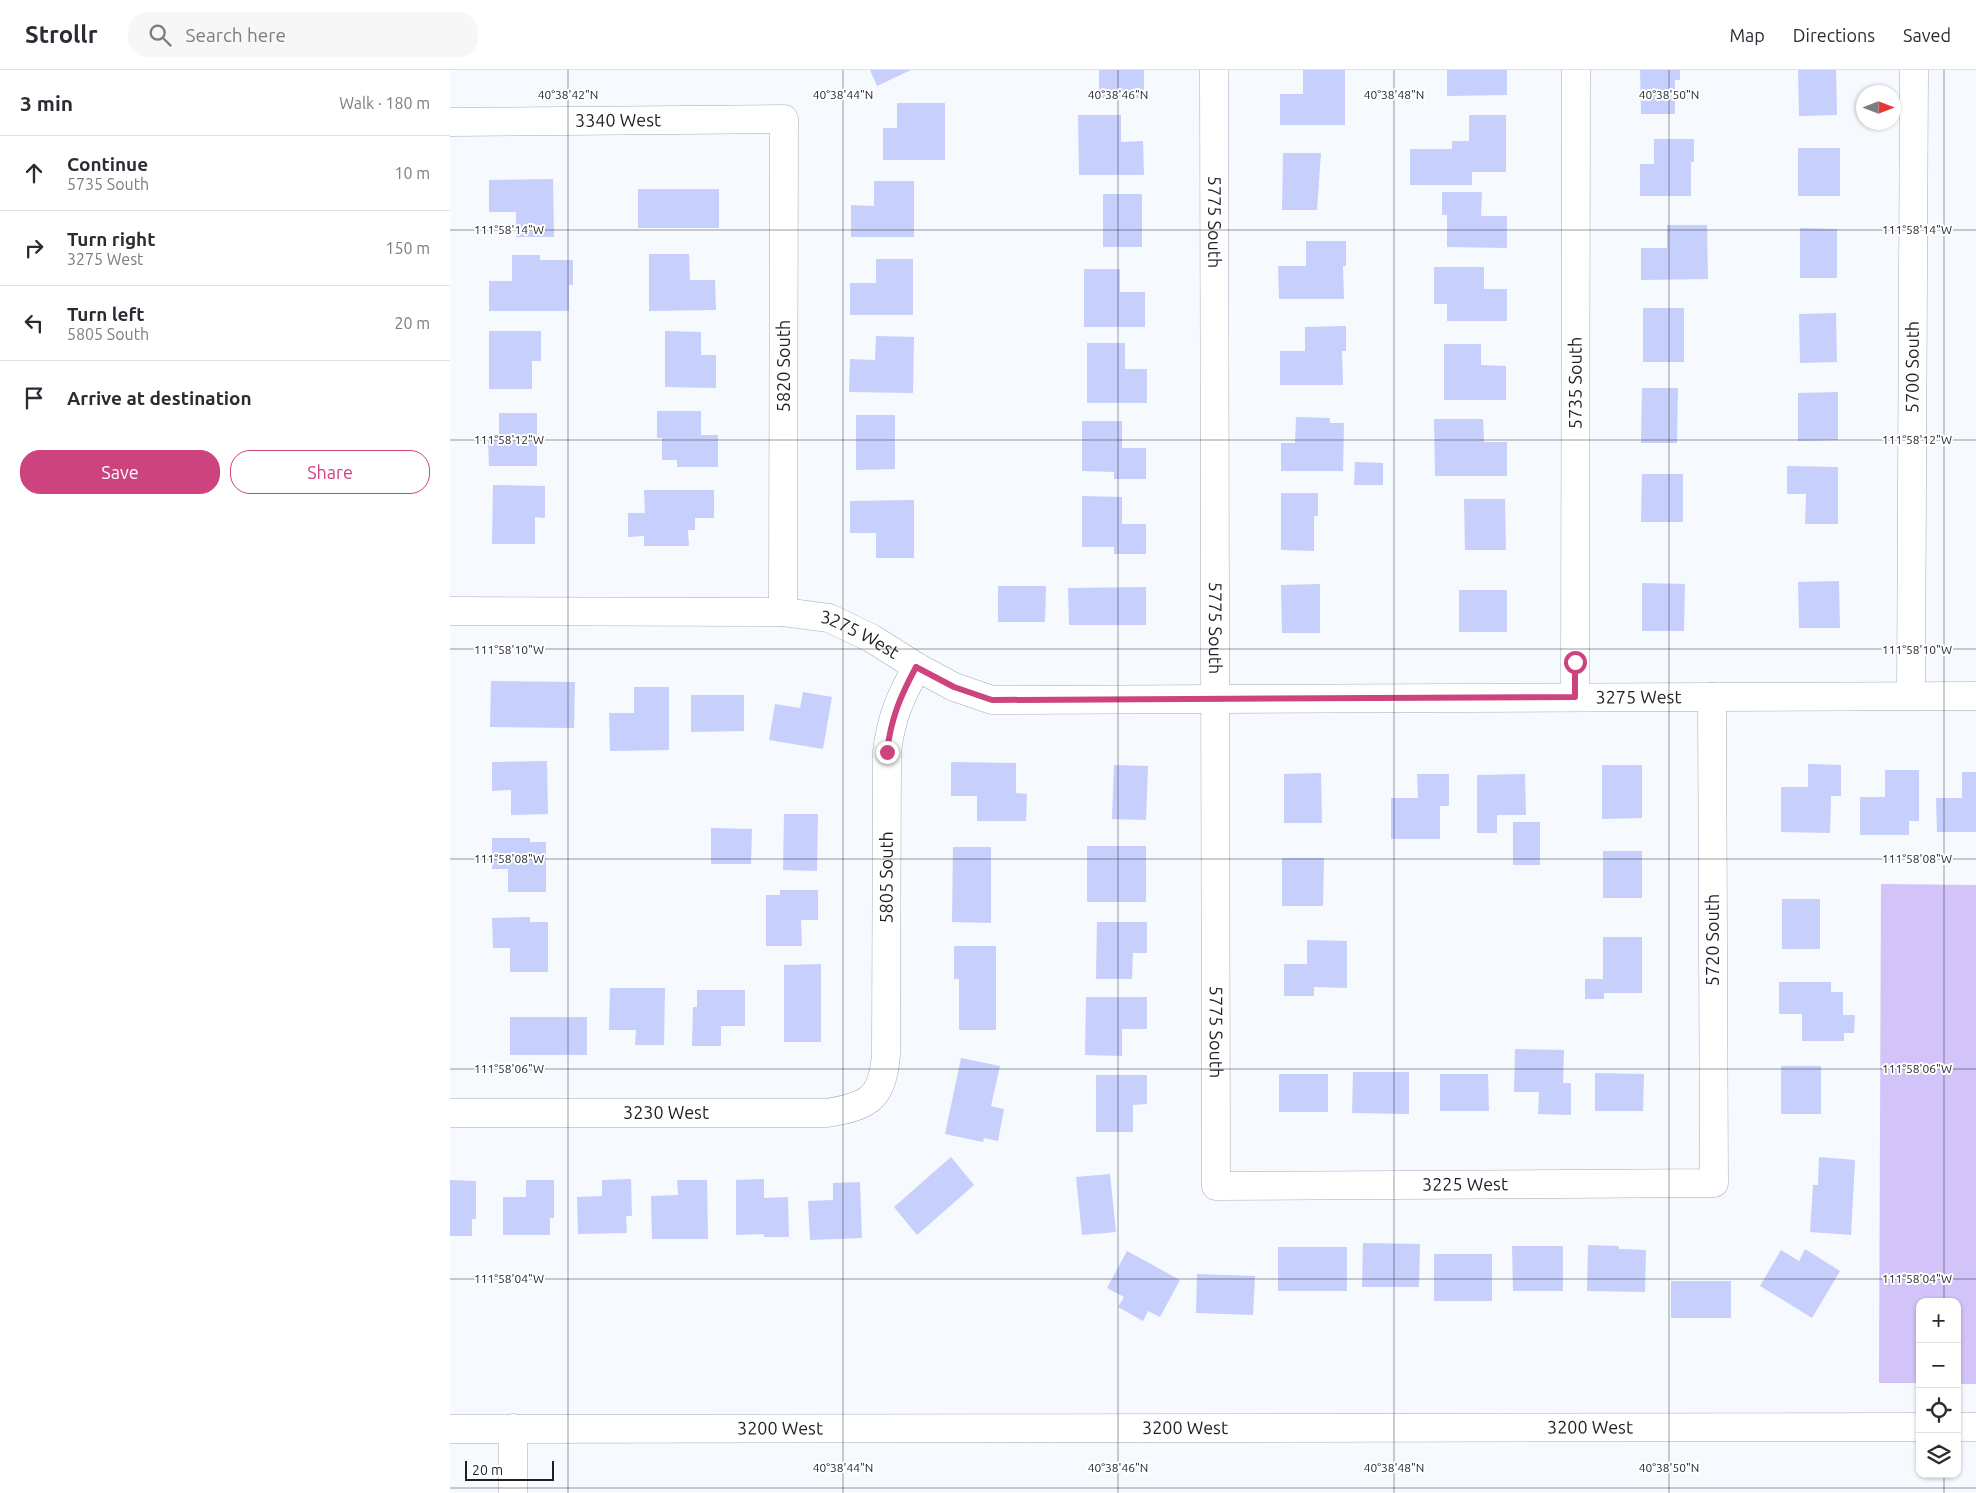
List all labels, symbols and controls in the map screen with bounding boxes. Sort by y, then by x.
search box [128,12,478,57]
text: Strollr [25,21,98,48]
icon: search [146,21,174,49]
text: Search here [186,24,286,46]
text: Map [1729,25,1765,45]
text: Directions [1793,25,1875,45]
text: Saved [1903,25,1951,45]
north arrow [1856,85,1901,130]
text: 40°38'42"N [538,88,598,101]
text: 40°38'44"N [813,88,873,101]
text: 40°38'46"N [1088,88,1148,101]
text: 40°38'48"N [1364,88,1424,101]
text: 40°38'50"N [1639,88,1699,101]
text: 3 min [20,91,73,115]
text: Walk · 180 m [339,94,430,112]
street label: 3340 West [575,109,661,130]
text: Continue [67,153,148,175]
icon: ahead [20,159,48,187]
text: 10 m [394,164,430,182]
text: 5735 South [67,175,149,193]
street label: 5775 South [1205,176,1225,268]
text: 111°58'14"W [474,223,544,236]
text: 111°58'14"W [1882,223,1952,236]
text: Turn right [67,228,155,250]
icon: right [20,234,48,262]
text: 150 m [385,239,430,257]
text: 3275 West [67,250,143,268]
text: Turn left [67,303,145,325]
icon: left [20,309,48,337]
text: 20 m [394,314,430,332]
street label: 5820 South [773,320,793,412]
street label: 5700 South [1901,321,1922,413]
text: 5805 South [67,325,149,343]
street label: 5735 South [1564,337,1585,429]
icon: arrive [20,384,48,412]
text: Arrive at destination [67,387,252,409]
text: 111°58'12"W [474,433,544,446]
text: 111°58'12"W [1882,433,1952,446]
button: Save [20,450,220,494]
button: Share [230,450,430,494]
street label: 5775 South [1206,582,1226,674]
street label: 3275 West [820,606,903,662]
text: 111°58'10"W [474,643,544,656]
text: 111°58'10"W [1882,643,1952,656]
route start [1564,651,1587,674]
street label: 3275 West [1595,686,1682,707]
route end [876,741,899,764]
street label: 5805 South [875,831,896,924]
text: 111°58'08"W [474,852,544,865]
text: 111°58'08"W [1882,852,1952,865]
street label: 5720 South [1702,894,1722,986]
street label: 5775 South [1207,986,1227,1078]
text: 111°58'06"W [474,1062,544,1075]
text: 111°58'06"W [1882,1062,1952,1075]
street label: 3230 West [623,1102,709,1122]
street label: 3225 West [1422,1173,1508,1194]
text: 111°58'04"W [474,1272,544,1285]
text: 111°58'04"W [1882,1272,1952,1285]
map controls [1916,1298,1961,1478]
button: + [1916,1298,1961,1343]
button: − [1916,1343,1961,1388]
button: locate [1916,1388,1961,1433]
street label: 3200 West [1547,1416,1633,1437]
street label: 3200 West [737,1417,823,1438]
street label: 3200 West [1142,1417,1228,1437]
button: layers [1916,1433,1961,1478]
scale bar [465,1458,554,1481]
text: 40°38'44"N [813,1461,873,1474]
text: 40°38'46"N [1088,1461,1148,1474]
text: 40°38'48"N [1364,1461,1424,1474]
text: 40°38'50"N [1639,1461,1699,1474]
text: 20 m [472,1462,503,1478]

